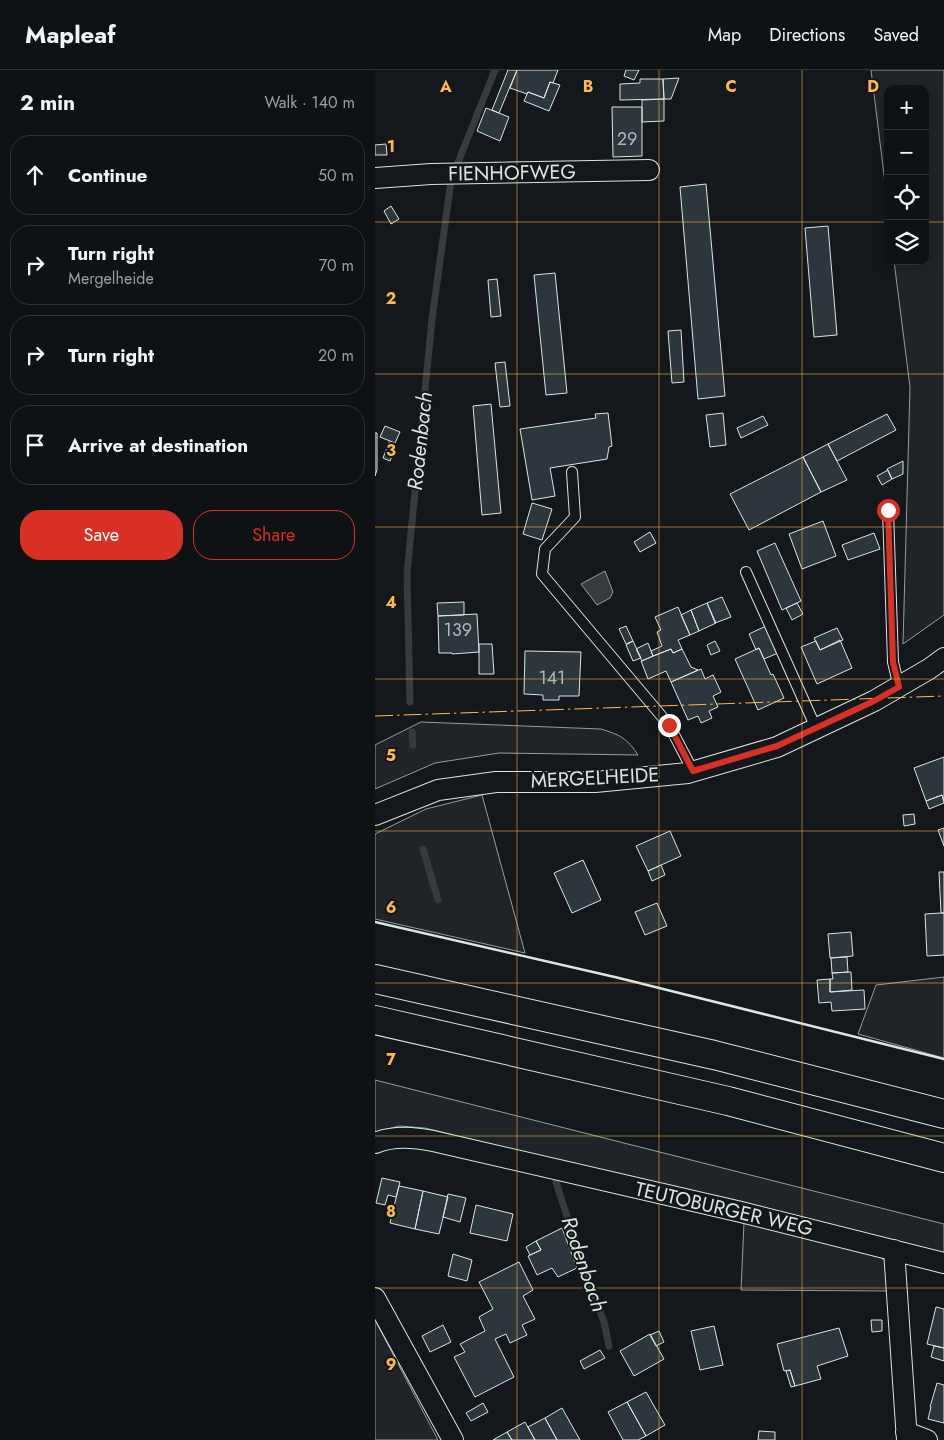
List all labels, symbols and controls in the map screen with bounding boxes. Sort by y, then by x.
text: Mapleaf [25,17,116,52]
text: Map [708,22,741,48]
text: Directions [769,22,845,48]
text: Saved [873,22,919,48]
text: A [439,75,452,98]
text: B [583,75,593,98]
text: C [725,75,737,98]
text: D [867,75,879,98]
map controls [884,85,929,265]
button: + [884,85,929,130]
text: 2 min [20,88,75,118]
text: Walk · 140 m [265,91,355,114]
house number: 29 [617,126,637,152]
button: − [884,130,929,175]
text: 1 [387,135,395,158]
street label: FIENHOFWEG [448,157,576,189]
icon: ahead [21,161,49,189]
text: Continue [68,162,147,189]
text: 50 m [318,164,354,187]
button: locate [884,175,929,220]
button: layers [884,220,929,265]
text: Turn right [68,240,154,267]
icon: right [21,251,49,279]
text: 70 m [319,254,354,277]
text: Mergelheide [68,267,154,290]
text: 2 [386,287,396,310]
icon: right [21,341,49,369]
text: Turn right [68,342,154,369]
text: 20 m [318,344,354,367]
water label: Rodenbach [400,390,440,492]
icon: arrive [21,431,49,459]
text: Arrive at destination [68,432,248,459]
text: 3 [386,439,396,462]
route start [877,499,900,522]
button: Save [20,510,183,560]
button: Share [193,510,355,560]
text: 4 [385,591,397,614]
house number: 139 [444,617,472,643]
house number: 141 [539,665,565,691]
route end [658,714,681,737]
text: 5 [386,744,396,767]
street label: MERGELHEIDE [530,760,660,796]
text: 6 [386,896,396,919]
text: 7 [386,1048,396,1071]
street label: TEUTOBURGER WEG [632,1174,816,1244]
text: 8 [386,1200,396,1223]
water label: Rodenbach [554,1212,614,1316]
text: 9 [386,1353,396,1376]

